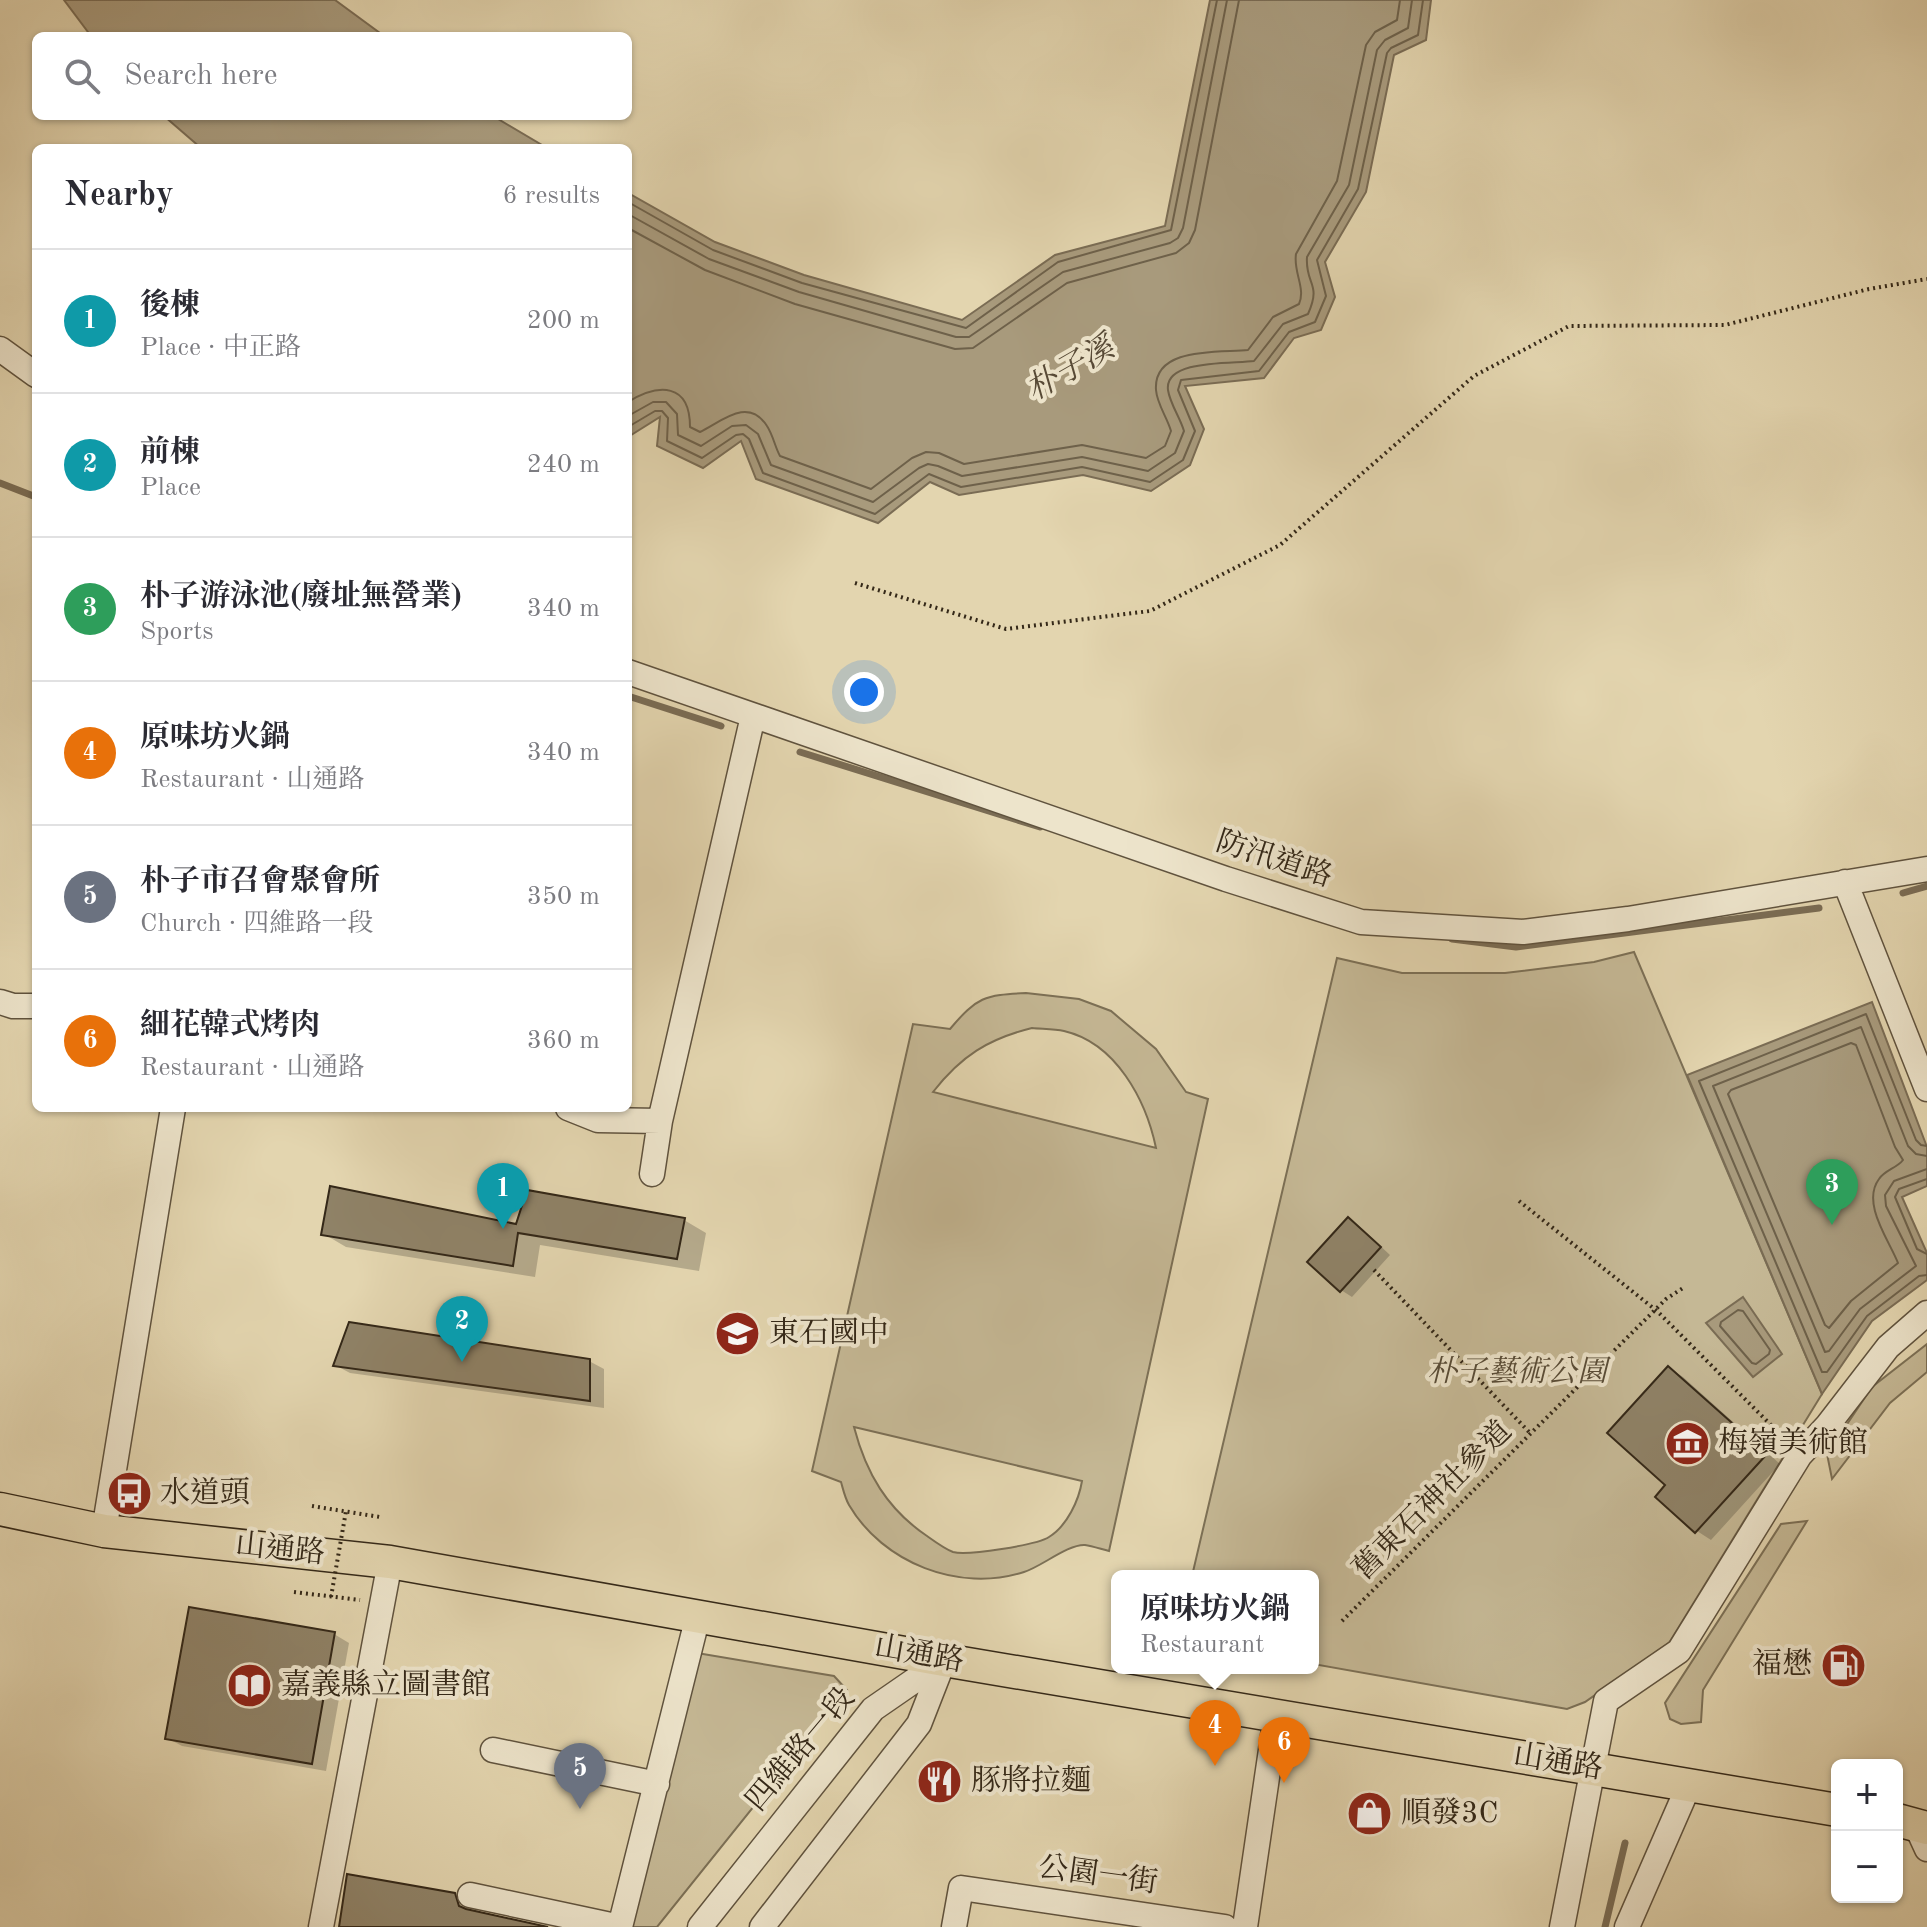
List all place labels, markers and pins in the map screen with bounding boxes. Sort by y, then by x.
pin: 3 [1806,1159,1858,1225]
pin: 1 [477,1163,529,1229]
pin: 2 [436,1296,488,1362]
school or university icon: 東石國中 [714,1310,762,1358]
place label: 東石國中 [769,1316,889,1349]
museum icon: 梅嶺美術館 [1663,1420,1711,1468]
place label: 梅嶺美術館 [1718,1426,1868,1459]
bus stop icon: 水道頭 [105,1470,153,1518]
place label: 水道頭 [160,1476,250,1509]
fuel station icon: 福懋 [1819,1641,1867,1689]
place label: 福懋 [1752,1647,1812,1680]
library icon: 嘉義縣立圖書館 [226,1662,274,1710]
place label: 嘉義縣立圖書館 [281,1668,491,1701]
pin: 4 [1189,1700,1241,1766]
pin: 6 [1258,1717,1310,1783]
pin: 5 [554,1743,606,1809]
restaurant icon: 豚將拉麵 [916,1758,964,1806]
place label: 豚將拉麵 [971,1764,1091,1797]
shop icon: 順發3C [1346,1790,1394,1838]
place label: 順發3C [1401,1797,1499,1829]

